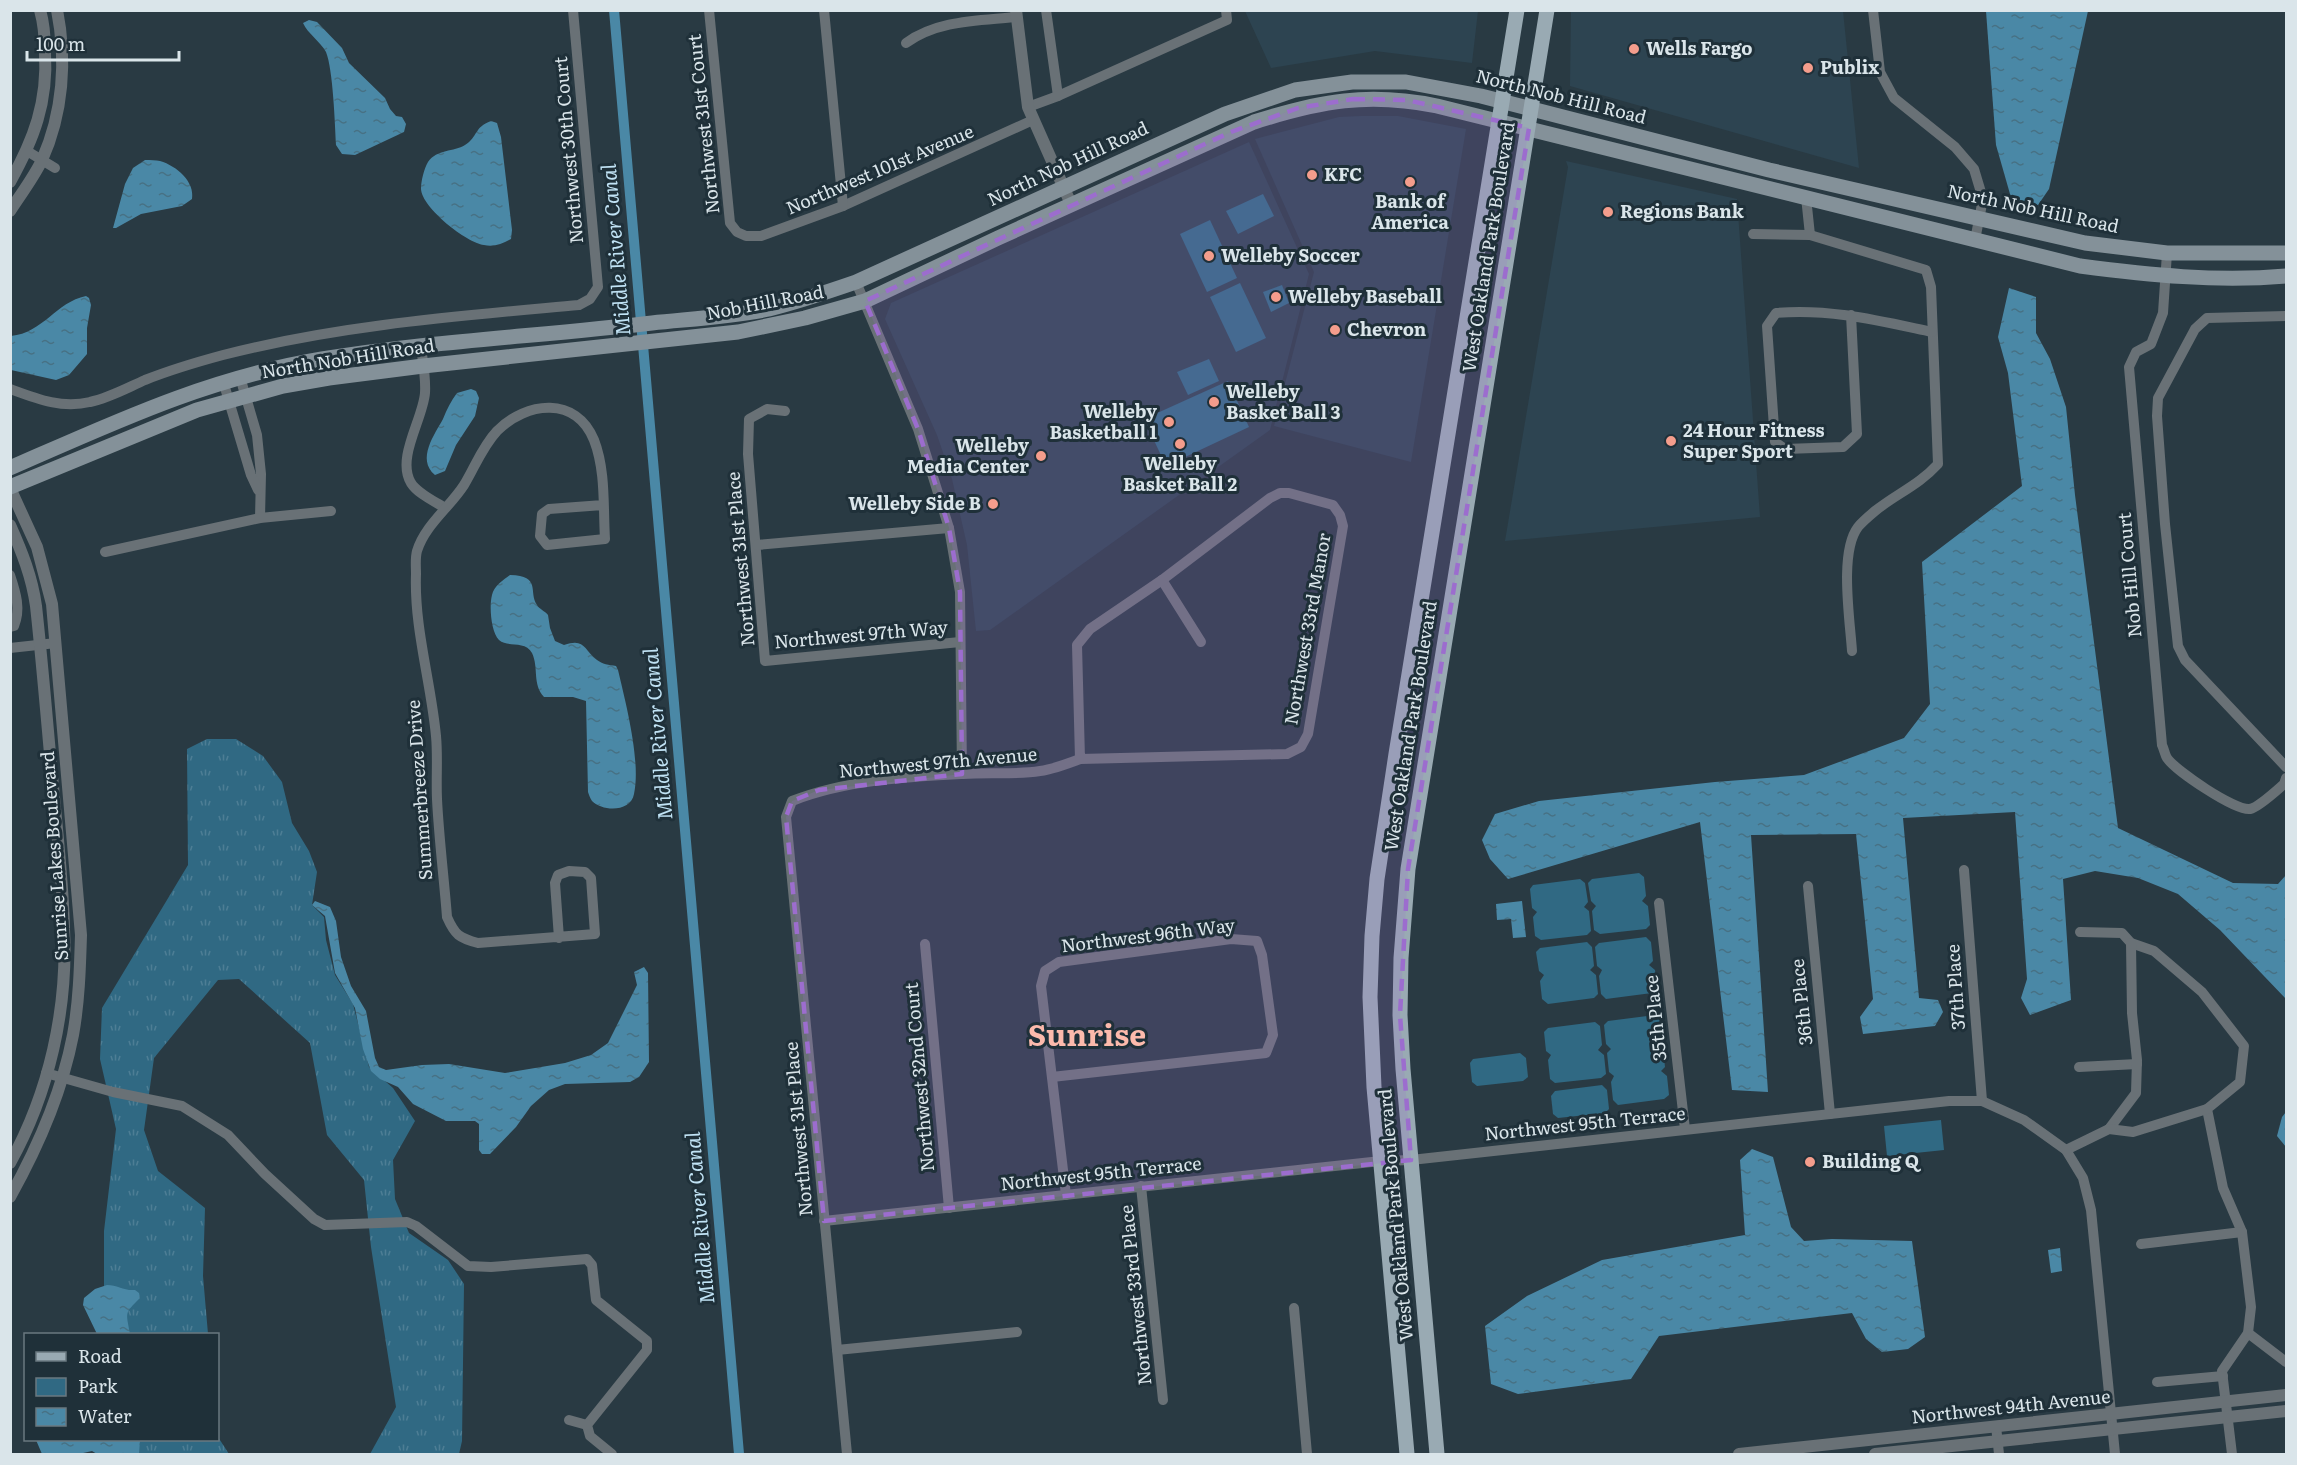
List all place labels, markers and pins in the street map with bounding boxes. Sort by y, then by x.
place label: Wells Fargo [1646,34,1753,61]
marker: Wells Fargo [1627,42,1641,56]
place label: Publix [1820,53,1879,80]
marker: Publix [1801,61,1815,75]
place label: KFC [1324,160,1362,187]
marker: KFC [1305,168,1319,182]
marker: Bank of America [1403,175,1417,189]
place label: Bank of America [1371,187,1449,235]
place label: Regions Bank [1620,197,1745,224]
marker: Regions Bank [1601,205,1615,219]
place label: Welleby Soccer [1221,241,1360,268]
marker: Welleby Soccer [1202,249,1216,263]
place label: Welleby Baseball [1288,282,1442,309]
marker: Welleby Baseball [1269,290,1283,304]
place label: Chevron [1347,315,1427,342]
marker: Chevron [1328,323,1342,337]
place label: Welleby Basket Ball 3 [1226,377,1341,425]
marker: Welleby Basket Ball 3 [1207,395,1221,409]
place label: Welleby Basketball 1 [1050,397,1158,445]
marker: Welleby Basketball 1 [1162,415,1176,429]
place label: 24 Hour Fitness Super Sport [1683,416,1824,464]
place label: Welleby Media Center [907,431,1029,479]
marker: 24 Hour Fitness Super Sport [1664,434,1678,448]
marker: Welleby Basket Ball 2 [1173,437,1187,451]
marker: Welleby Media Center [1034,449,1048,463]
place label: Welleby Basket Ball 2 [1123,449,1237,497]
place label: Welleby Side B [848,489,981,516]
marker: Welleby Side B [986,497,1000,511]
place label: Building Q [1822,1147,1922,1174]
marker: Building Q [1803,1155,1817,1169]

